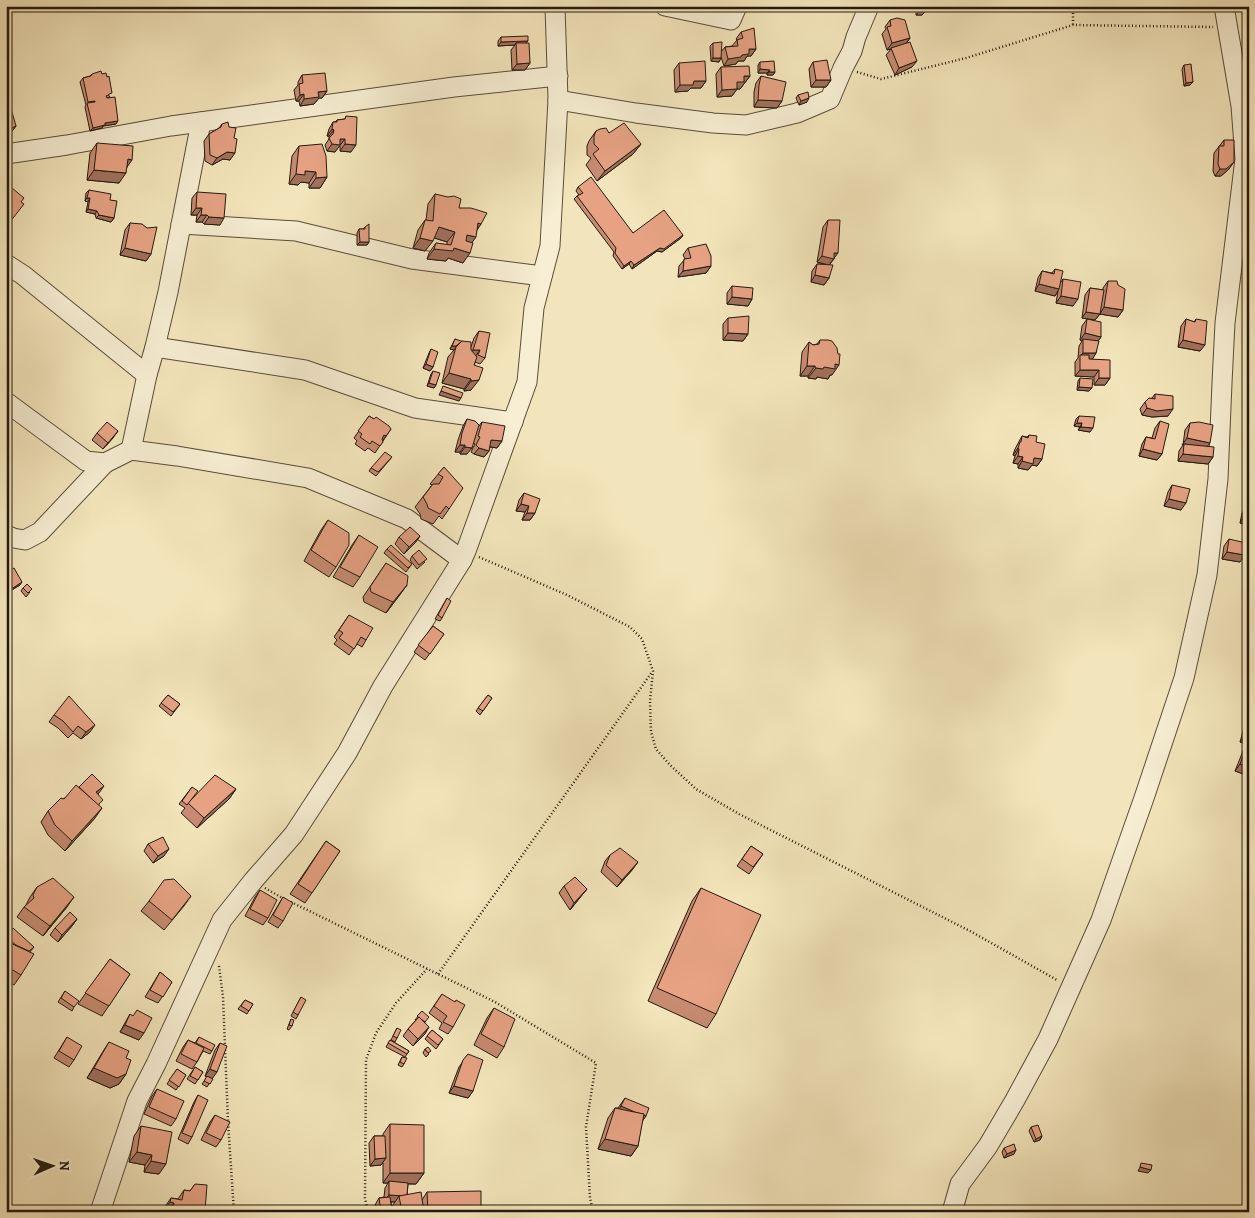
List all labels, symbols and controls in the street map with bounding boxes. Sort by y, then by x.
north arrow [28,1140,78,1190]
text: N [55,1160,74,1171]

